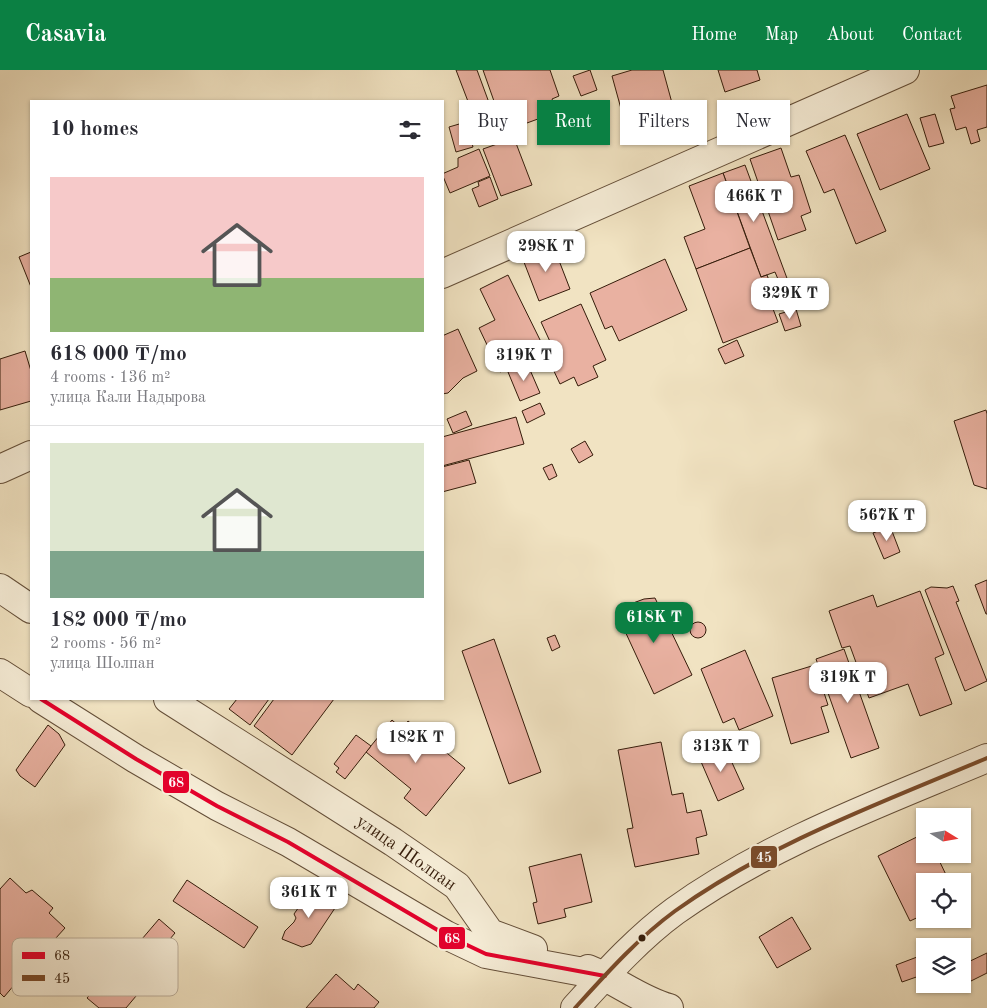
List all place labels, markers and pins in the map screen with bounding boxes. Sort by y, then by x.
pin: 466K ₸ [713,180,795,223]
pin: 298K ₸ [505,230,587,273]
pin: 329K ₸ [749,278,831,320]
pin: 319K ₸ [483,340,565,382]
pin: 567K ₸ [846,500,928,542]
pin: 618K ₸ [613,602,695,644]
pin: 319K ₸ [807,662,889,704]
pin: 182K ₸ [375,722,457,764]
pin: 313K ₸ [680,730,762,773]
pin: 361K ₸ [268,876,350,919]
unlabelled marker [637,933,647,943]

